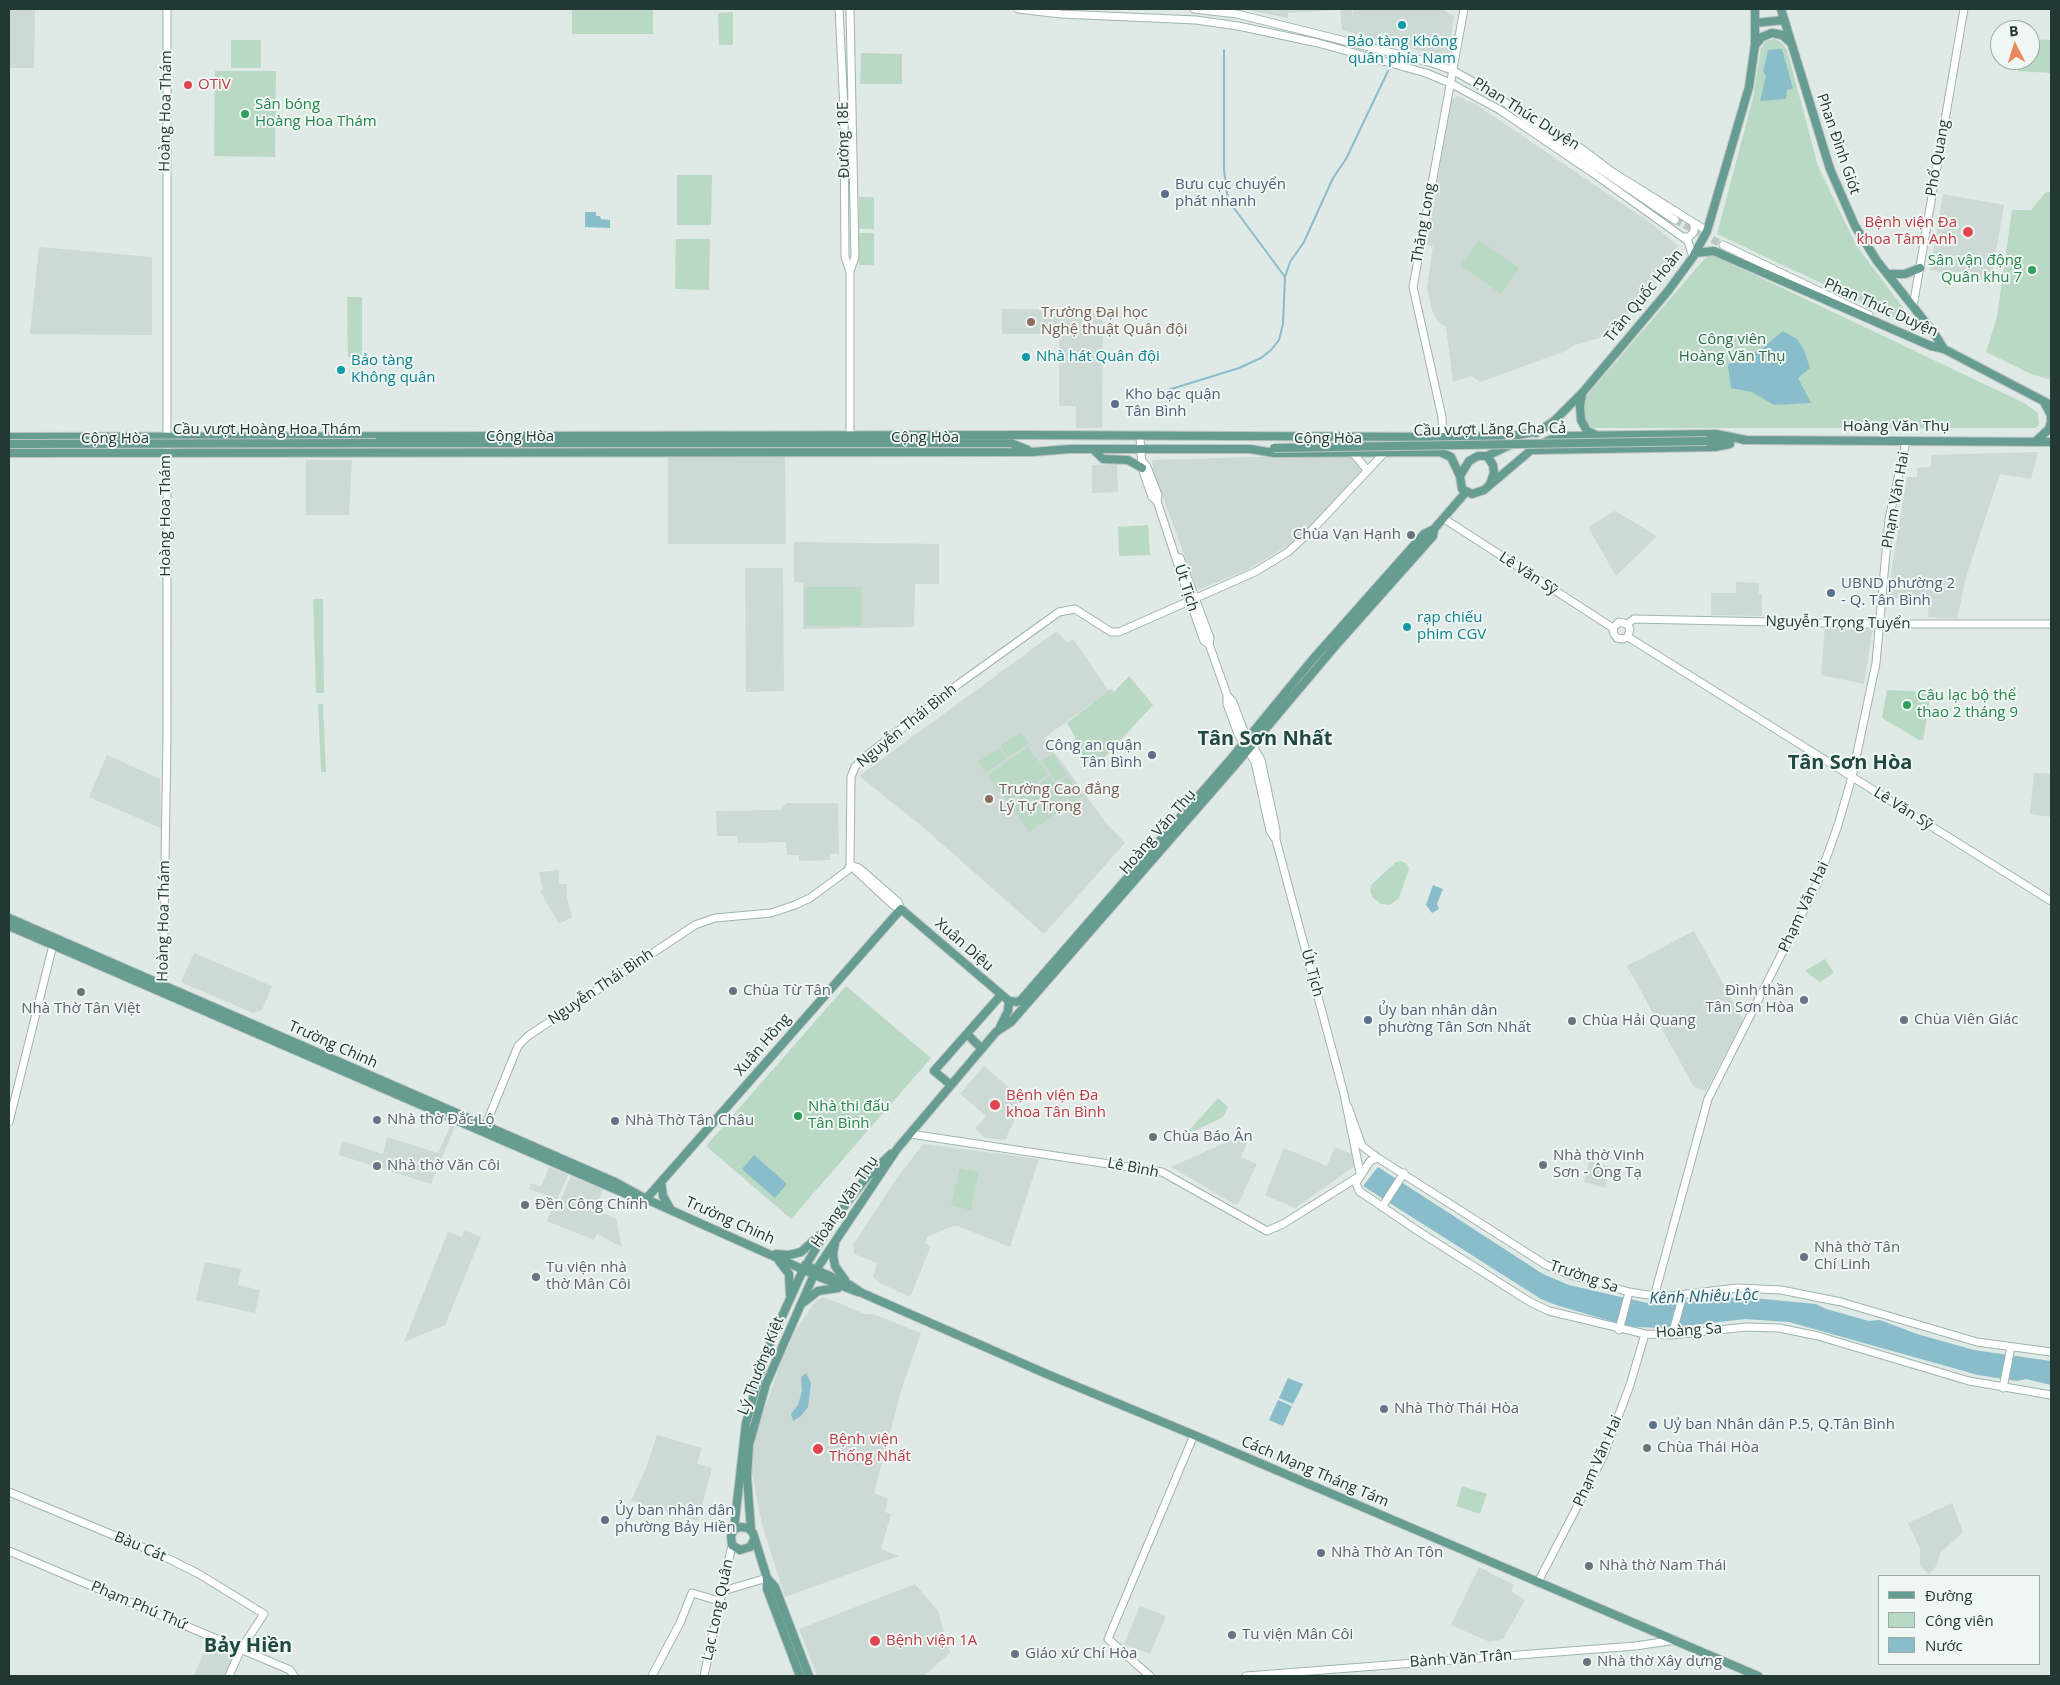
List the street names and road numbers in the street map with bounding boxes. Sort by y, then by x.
street label: Hoàng Hoa Thám [156,50,176,172]
street label: Phan Thúc Duyện [1469,74,1583,154]
street label: Phan Đình Giót [1812,91,1864,197]
street label: Đường 18E [834,101,854,179]
street label: Phổ Quang [1922,118,1954,198]
street label: Thăng Long [1408,181,1440,265]
street label: Trần Quốc Hoàn [1601,246,1687,346]
street label: Phan Thúc Duyện [1821,275,1941,341]
street label: Hoàng Văn Thụ [1843,418,1949,436]
street label: Cầu vượt Lăng Cha Cả [1413,420,1567,440]
street label: Cầu vượt Hoàng Hoa Thám [173,421,361,439]
street label: Cộng Hòa [486,428,554,446]
street label: Cộng Hòa [891,429,959,447]
street label: Cộng Hòa [81,430,149,448]
street label: Cộng Hòa [1294,430,1362,448]
street label: Phạm Văn Hai [1879,450,1913,550]
street label: Hoàng Hoa Thám [157,455,175,577]
street label: Lê Văn Sỹ [1495,548,1561,600]
street label: Út Tịch [1170,562,1202,614]
street label: Nguyễn Trọng Tuyển [1765,613,1911,633]
street label: Nguyễn Thái Bình [854,680,960,772]
street label: Lê Văn Sỹ [1870,784,1936,834]
street label: Hoàng Văn Thụ [1116,786,1200,878]
street label: Phạm Văn Hai [1775,859,1833,955]
street label: Hoàng Hoa Thám [154,860,174,982]
street label: Xuân Diệu [931,915,997,975]
street label: Nguyễn Thái Bình [545,945,657,1029]
street label: Út Tịch [1297,947,1327,999]
street label: Xuân Hồng [731,1010,795,1080]
street label: Trường Chinh [286,1017,380,1073]
street label: Hoàng Văn Thụ [808,1153,882,1251]
street label: Lê Bình [1106,1154,1160,1182]
street label: Trường Chinh [683,1193,777,1249]
street label: Trường Sa [1547,1257,1621,1297]
street label: Lý Thường Kiệt [734,1314,788,1418]
street label: Hoàng Sa [1655,1320,1723,1342]
street label: Phạm Văn Hai [1570,1413,1626,1509]
street label: Cách Mạng Tháng Tám [1238,1433,1392,1511]
street label: Bàu Cát [112,1528,168,1566]
street label: Lạc Long Quân [698,1557,738,1663]
street label: Phạm Phú Thứ [88,1578,190,1634]
street label: Bành Văn Trân [1409,1646,1513,1672]

